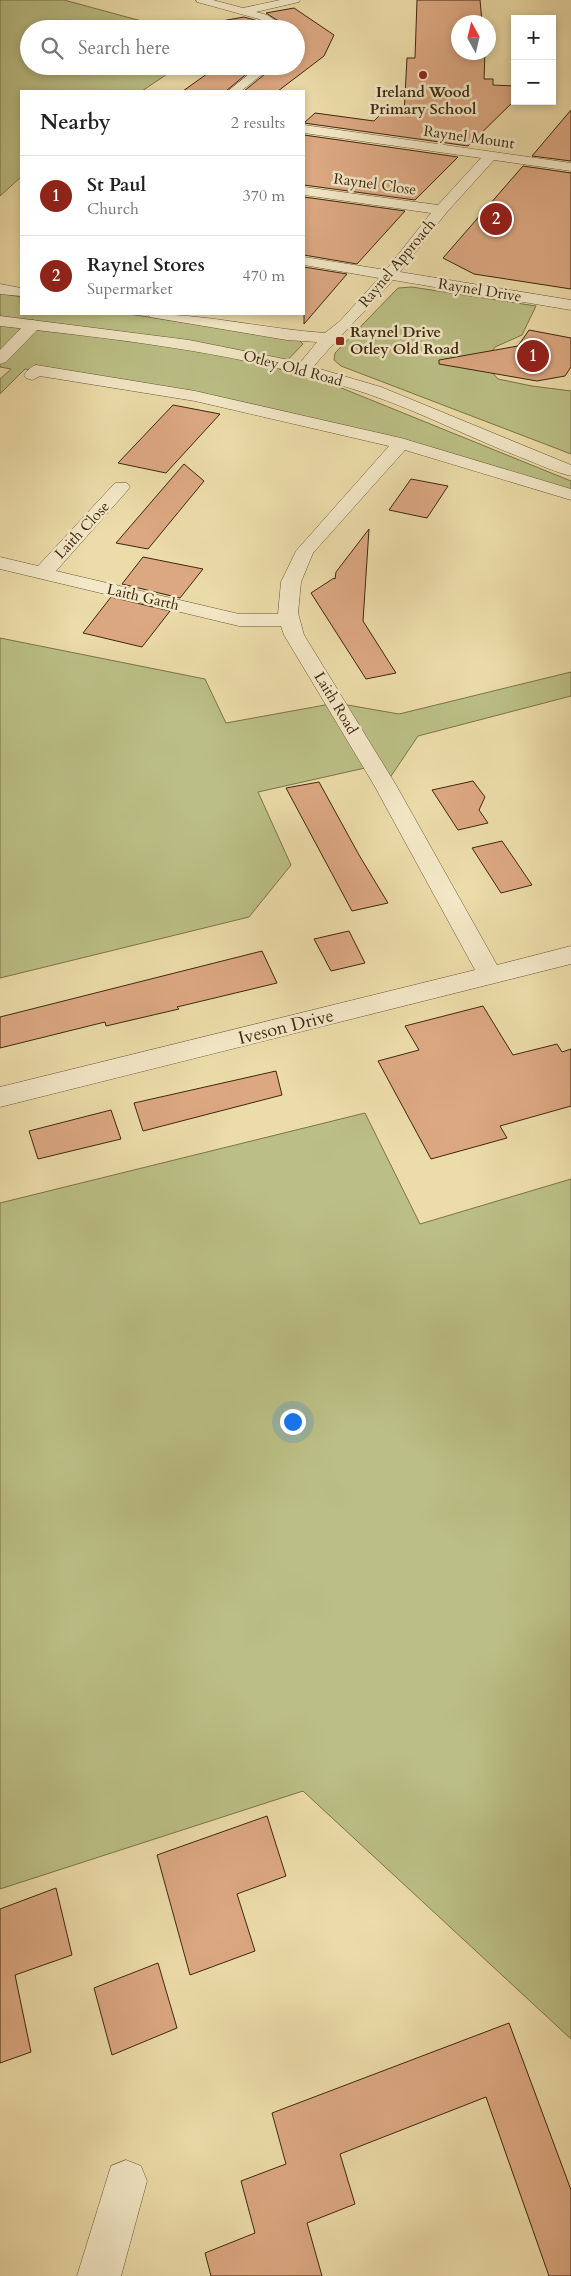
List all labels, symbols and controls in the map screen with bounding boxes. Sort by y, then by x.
north arrow [451,15,496,60]
map controls [511,15,556,105]
button: + [511,15,556,60]
search box [20,20,305,75]
icon: search [38,34,66,62]
text: Search here [78,35,170,61]
button: − [511,60,556,105]
marker: Ireland Wood Primary School [417,69,429,81]
place label: Ireland Wood Primary School [370,82,477,119]
text: Nearby [40,108,111,137]
text: 2 results [231,112,285,134]
street label: Raynel Mount [422,121,516,153]
street label: Raynel Close [332,168,418,200]
text: St Paul [87,172,146,198]
text: 1 [52,185,60,207]
text: 370 m [243,185,285,207]
text: Church [87,198,139,220]
pin: 2 [480,200,512,238]
street label: Raynel Approach [354,214,440,311]
text: Raynel Stores [87,252,205,278]
text: 2 [52,265,60,287]
text: 470 m [243,265,285,287]
street label: Raynel Drive [437,274,523,306]
text: Supermarket [87,278,173,300]
place label: Raynel Drive Otley Old Road [350,322,459,359]
marker: Raynel Drive Otley Old Road [334,335,346,347]
pin: 1 [517,337,549,375]
street label: Otley Old Road [241,345,345,391]
street label: Laith Close [50,497,114,563]
street label: Laith Garth [105,579,182,615]
street label: Laith Road [309,668,363,738]
street label: Iveson Drive [236,1003,336,1051]
your location [280,1409,306,1435]

